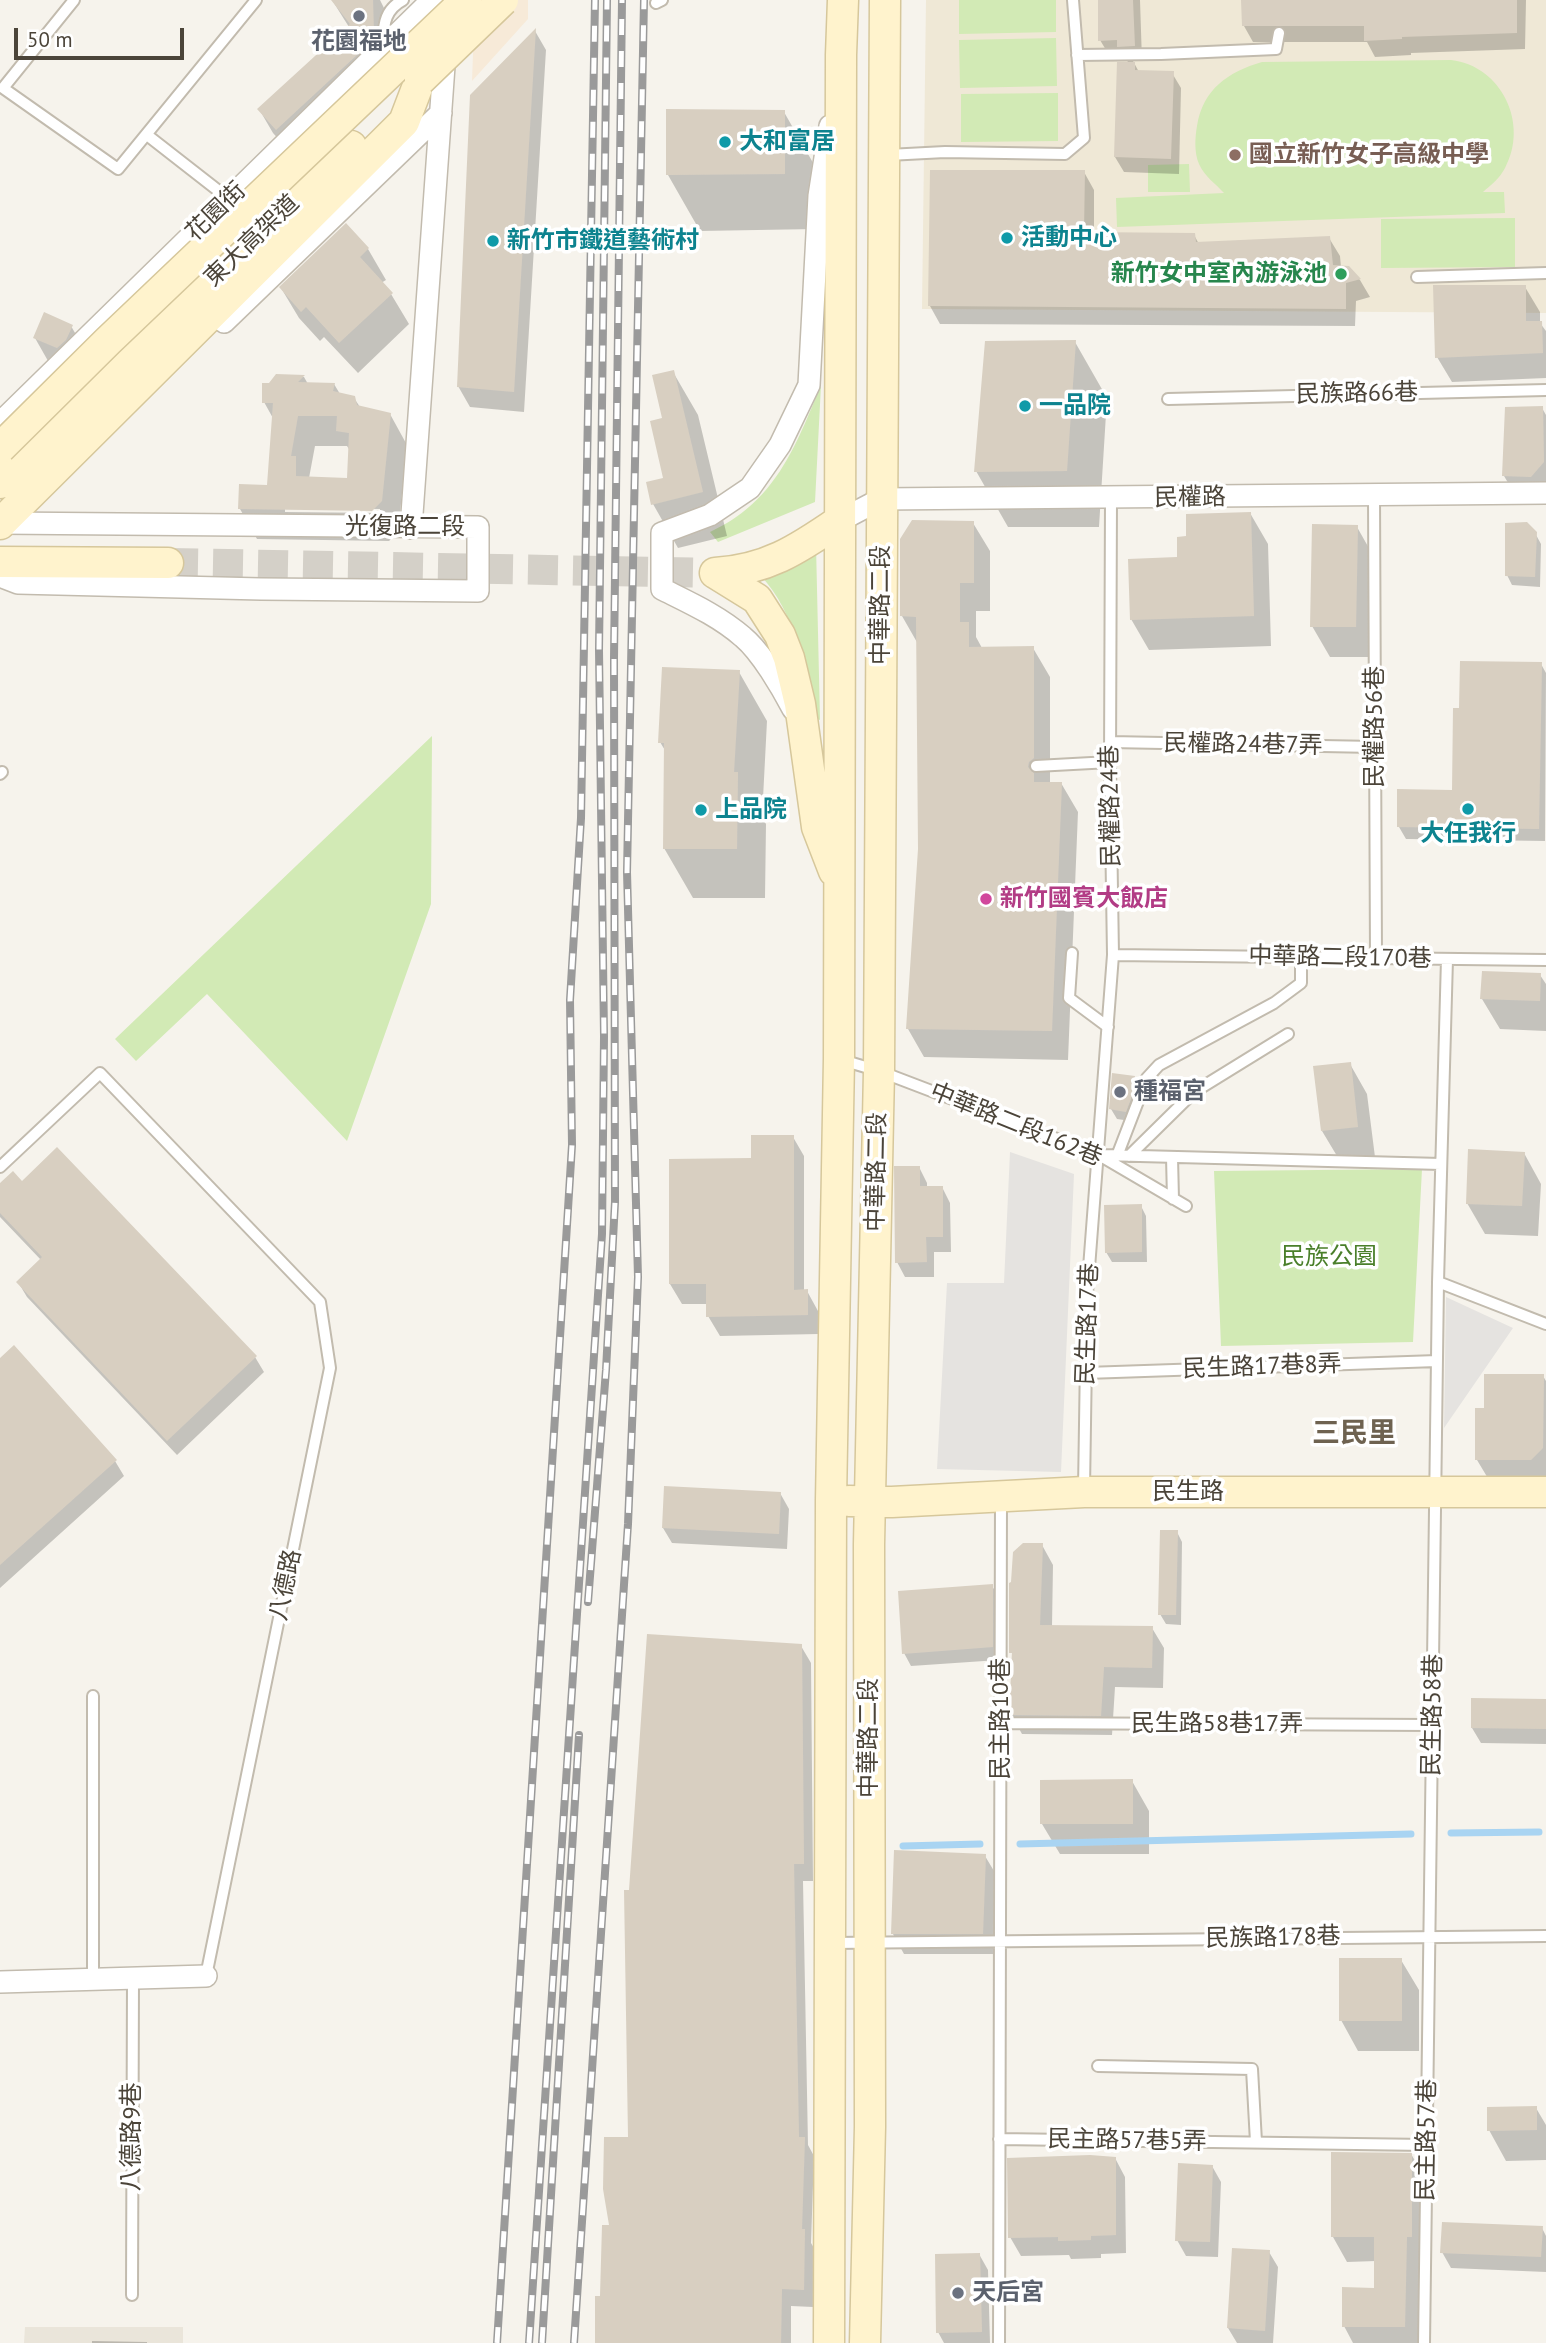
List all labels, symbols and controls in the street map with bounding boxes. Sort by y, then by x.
marker: 花園福地 [351,8,367,24]
scale bar [18,14,187,58]
text: 50 m [27,26,73,53]
place label: 花園福地 [311,28,407,56]
place label: 大和富居 [739,128,835,156]
marker: 大和富居 [717,134,733,150]
place label: 國立新竹女子高級中學 [1249,141,1489,169]
marker: 國立新竹女子高級中學 [1227,147,1243,163]
street label: 花園街 [180,177,252,247]
street label: 東大高架道 [199,189,305,293]
place label: 活動中心 [1021,224,1117,252]
place label: 新竹市鐵道藝術村 [507,227,699,255]
marker: 活動中心 [999,230,1015,246]
marker: 新竹市鐵道藝術村 [485,233,501,249]
place label: 新竹女中室內游泳池 [1111,260,1327,288]
marker: 新竹女中室內游泳池 [1333,266,1349,282]
street label: 民族路66巷 [1296,379,1418,409]
place label: 一品院 [1039,392,1111,420]
marker: 一品院 [1017,398,1033,414]
street label: 民權路 [1154,483,1226,513]
street label: 光復路二段 [345,513,465,541]
street label: 中華路二段 [867,545,895,665]
street label: 民權路56巷 [1361,666,1389,788]
street label: 民權路24巷7弄 [1163,729,1323,761]
street label: 民權路24巷 [1096,745,1126,867]
place label: 上品院 [715,796,787,824]
marker: 大任我行 [1460,801,1476,817]
marker: 上品院 [693,802,709,818]
place label: 大任我行 [1420,820,1516,848]
place label: 新竹國賓大飯店 [1000,885,1168,913]
marker: 新竹國賓大飯店 [978,891,994,907]
street label: 中華路二段170巷 [1248,942,1432,974]
street label: 中華路二段162巷 [926,1077,1106,1173]
place label: 種福宮 [1134,1078,1206,1106]
marker: 種福宮 [1112,1084,1128,1100]
street label: 中華路二段 [862,1112,892,1232]
park label: 民族公園 [1281,1243,1377,1271]
street label: 民生路17巷 [1071,1262,1105,1386]
street label: 民生路17巷8弄 [1182,1350,1342,1384]
district label: 三民里 [1312,1417,1396,1451]
street label: 民生路 [1152,1478,1224,1506]
street label: 八德路 [264,1547,308,1623]
street label: 民生路58巷 [1418,1654,1448,1776]
street label: 民主路10巷 [987,1658,1015,1780]
street label: 中華路二段 [855,1678,883,1798]
street label: 民生路58巷17弄 [1131,1710,1303,1738]
street label: 民族路178巷 [1205,1922,1341,1954]
street label: 民主路57巷 [1412,2079,1442,2201]
street label: 八德路9巷 [118,2082,146,2192]
street label: 民主路57巷5弄 [1047,2125,1207,2157]
place label: 天后宮 [972,2279,1044,2307]
marker: 天后宮 [950,2285,966,2301]

